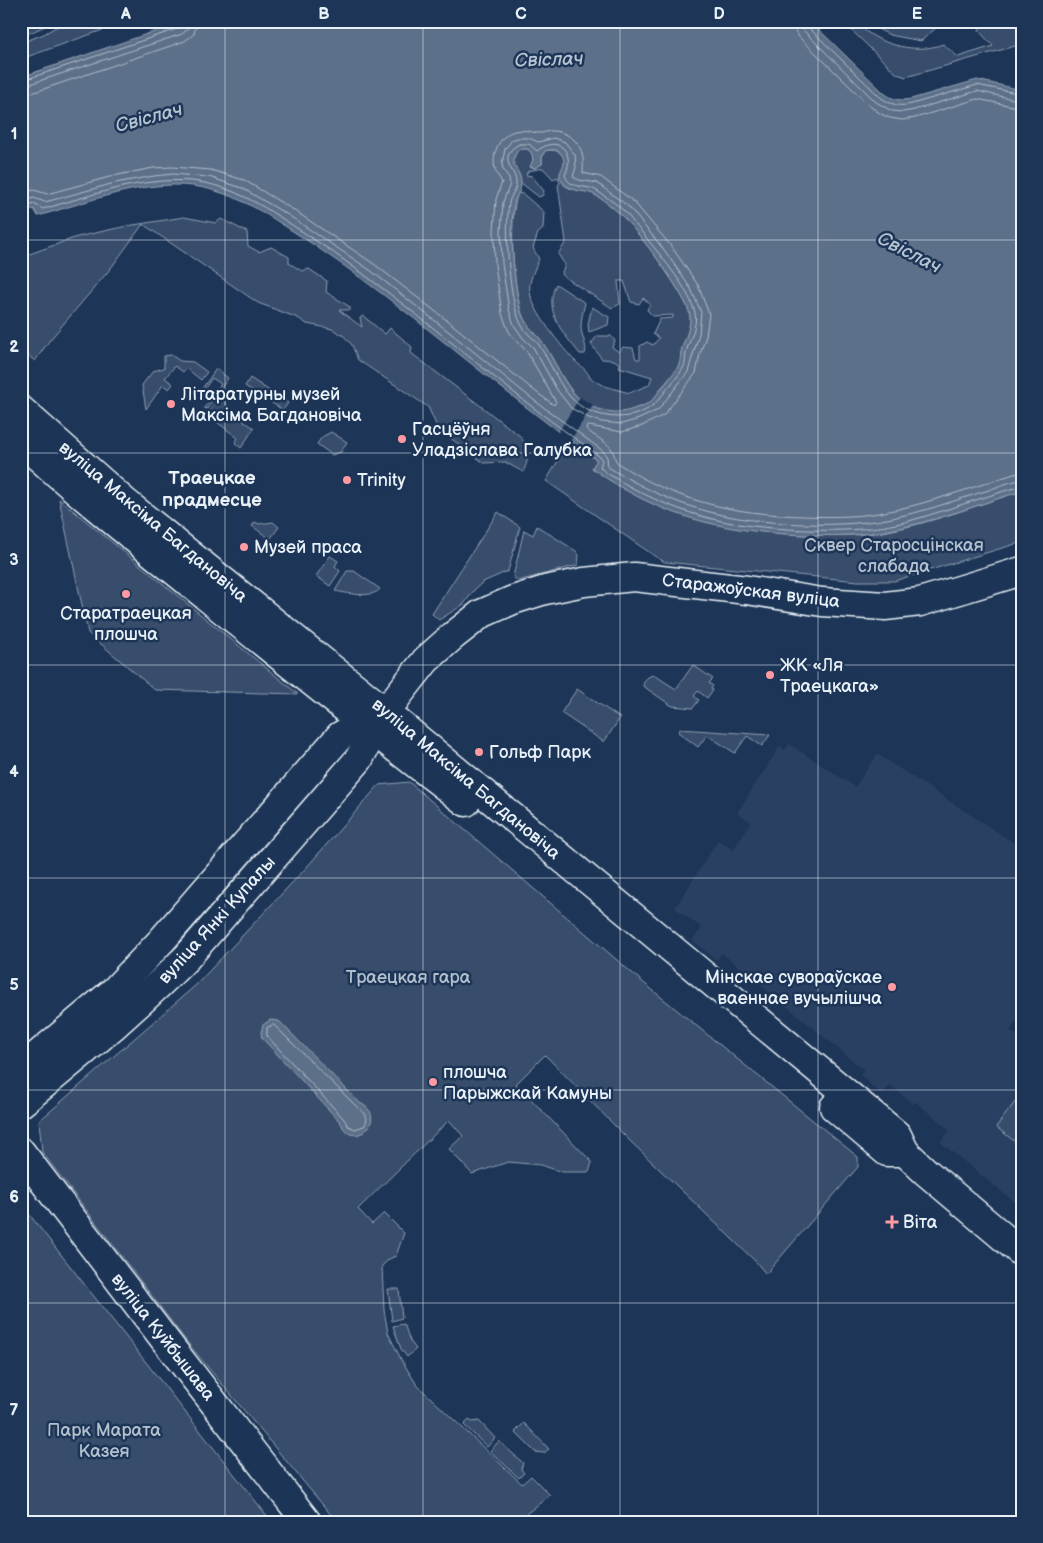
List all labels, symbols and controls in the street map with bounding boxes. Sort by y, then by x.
text: A [120,5,131,24]
text: B [318,5,330,24]
text: C [515,5,527,24]
text: D [713,5,725,24]
text: E [912,5,922,24]
water label: Свіслач [514,47,584,73]
water label: Свіслач [113,98,185,138]
text: 1 [11,125,17,144]
water label: Свіслач [873,227,945,279]
text: 2 [9,338,19,357]
place label: Літаратурны музей Максіма Багдановіча [180,384,362,426]
marker: Літаратурны музей Максіма Багдановіча [165,398,177,410]
place label: Гасцёўня Уладзіслава Галубка [412,419,592,461]
marker: Гасцёўня Уладзіслава Галубка [396,433,408,445]
street label: вуліца Максіма Багдановіча [55,437,252,607]
district label: Траецкае прадмесце [162,467,262,512]
place label: Trinity [357,470,407,491]
marker: Trinity [341,474,353,486]
park label: Сквер Старосцінская слабада [804,535,984,577]
place label: Музей праса [254,537,362,558]
marker: Музей праса [238,541,250,553]
text: 3 [9,551,19,570]
street label: Старажоўская вуліца [661,570,841,612]
marker: Старатраецкая плошча [120,588,132,600]
place label: Старатраецкая плошча [60,603,192,645]
place label: ЖК «Ля Траецкага» [780,655,879,697]
marker: ЖК «Ля Траецкага» [764,669,776,681]
street label: вуліца Максіма Багдановіча [368,694,565,864]
place label: Гольф Парк [489,742,591,763]
marker: Гольф Парк [473,746,485,758]
text: 4 [9,763,19,782]
street label: вуліца Янкі Купалы [154,852,280,988]
park label: Траецкая гара [346,967,471,988]
place label: Мінскае сувораўскае ваеннае вучылішча [705,967,882,1009]
text: 5 [9,976,19,995]
marker: Мінскае сувораўскае ваеннае вучылішча [886,981,898,993]
place label: плошча Парыжскай Камуны [443,1062,612,1104]
marker: плошча Парыжскай Камуны [427,1076,439,1088]
text: 6 [9,1188,19,1207]
place label: Віта [903,1212,938,1233]
marker: Віта [885,1215,899,1229]
street label: вуліца Куйбышава [107,1269,220,1405]
text: 7 [10,1401,19,1420]
park label: Парк Марата Казея [47,1420,161,1462]

